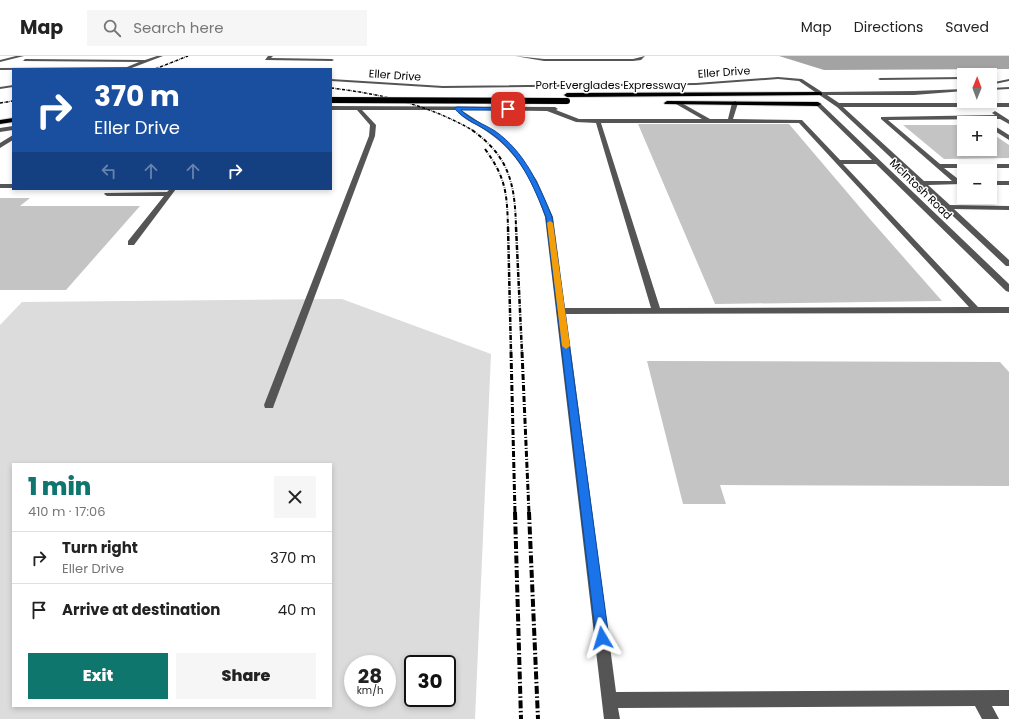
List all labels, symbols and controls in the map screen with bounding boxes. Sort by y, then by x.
search box [87,10,367,46]
text: Map [20,14,63,41]
icon: search [101,17,123,39]
text: Search here [133,17,224,38]
text: Map [801,17,832,37]
text: Directions [854,17,923,37]
text: Saved [945,17,989,37]
street label: Eller Drive [697,62,751,82]
street label: Eller Drive [368,65,422,85]
north arrow [957,68,997,108]
map controls [957,68,997,204]
text: 370 m [94,77,180,116]
street label: Port Everglades Expressway [535,77,687,93]
icon: right [28,84,80,136]
pin [491,92,525,126]
icon: arrive [497,98,519,120]
text: Eller Drive [94,115,180,140]
button: + [957,116,997,156]
street label: McIntosh Road [886,155,956,223]
icon: left [98,160,120,182]
icon: ahead [140,160,162,182]
icon: ahead [182,160,204,182]
icon: right [224,160,246,182]
button: − [957,164,997,204]
text: 1 min [28,470,91,503]
button: close [274,476,316,518]
text: 410 m · 17:06 [28,502,106,521]
text: Turn right [62,537,138,558]
icon: right [28,547,50,569]
text: 370 m [270,547,316,568]
text: Eller Drive [62,559,124,578]
icon: arrive [28,599,50,621]
text: Arrive at destination [62,599,220,620]
text: 40 m [278,599,316,620]
position arrow [581,617,623,659]
button: Exit [28,653,168,699]
button: Share [176,653,316,699]
speed limit sign: 30 [404,655,456,707]
text: 28 [358,662,382,690]
text: km/h [357,683,383,698]

